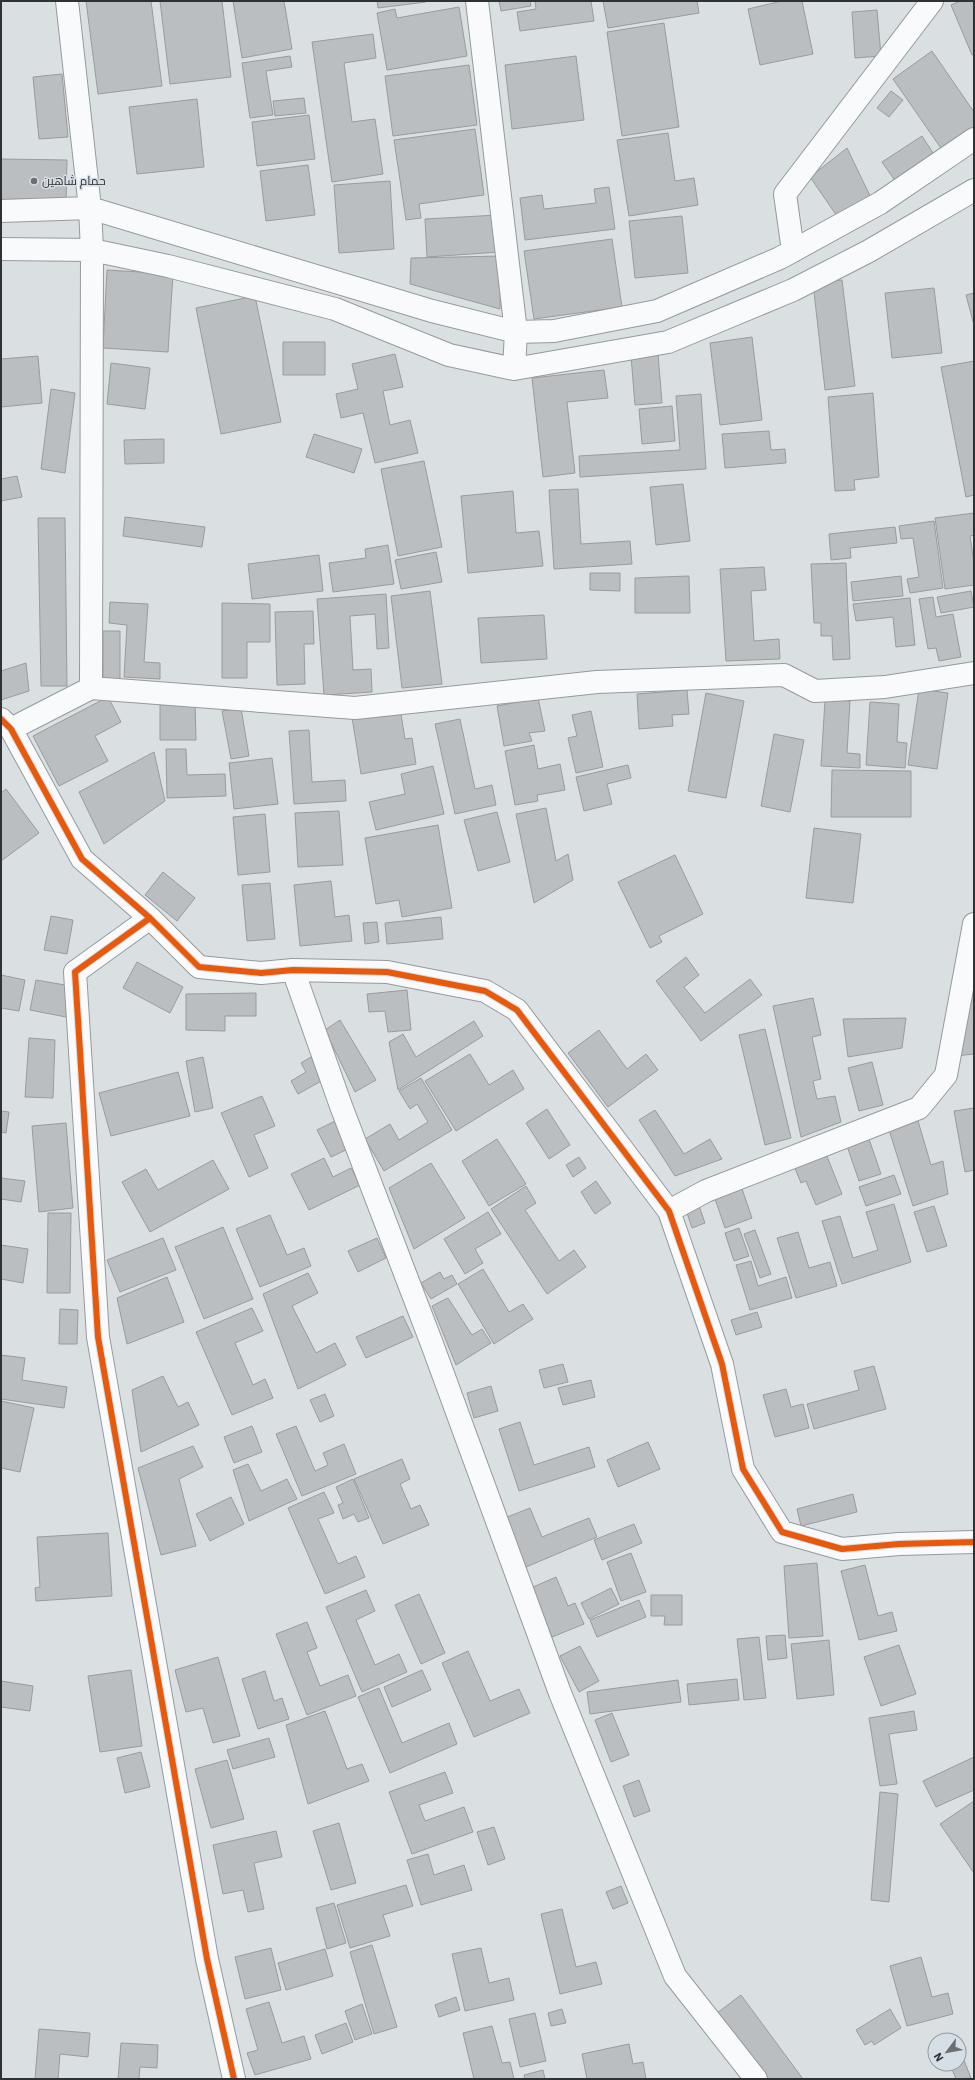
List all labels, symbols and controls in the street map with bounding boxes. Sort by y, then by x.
place label: حمام شاهین [42,173,106,189]
marker: حمام شاهین [29,176,39,186]
north arrow [927,2032,967,2072]
text: N [930,2050,947,2064]

